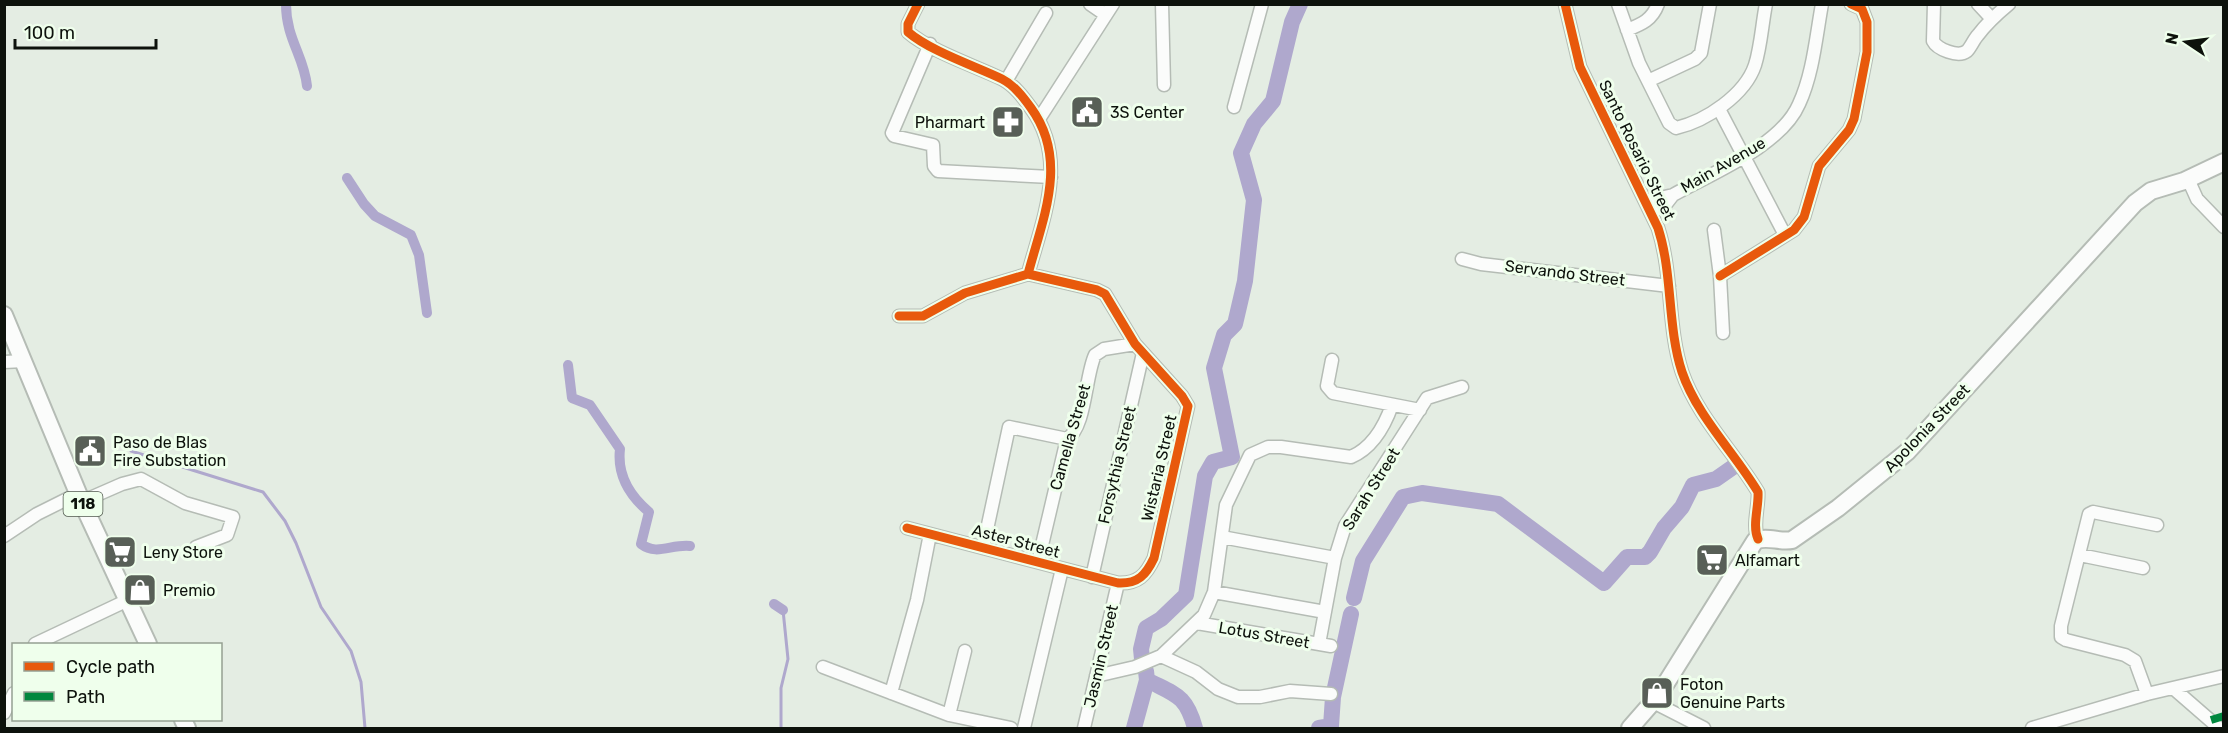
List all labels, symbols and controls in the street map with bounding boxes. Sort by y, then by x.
scale bar [15,12,156,50]
north arrow [2156,12,2216,72]
text: 100 m [24,22,75,44]
text: N [2161,31,2182,46]
street label: Santo Rosario Street [1595,77,1679,223]
public building icon: 3S Center [1069,94,1105,130]
place label: 3S Center [1110,103,1184,122]
pharmacy icon: Pharmart [990,104,1026,140]
place label: Pharmart [915,113,985,132]
street label: Main Avenue [1677,133,1769,197]
street label: Servando Street [1504,256,1626,290]
street label: Apolonia Street [1880,380,1974,476]
street label: Camella Street [1046,382,1094,492]
street label: Forsythia Street [1094,404,1140,526]
street label: Wistaria Street [1137,413,1181,523]
public building icon: Paso de Blas Fire Substation [72,433,108,469]
place label: Paso de Blas Fire Substation [113,433,226,470]
street label: Sarah Street [1338,444,1404,534]
road number: 118 [64,492,103,516]
street label: Aster Street [970,520,1062,562]
supermarket icon: Leny Store [102,534,138,570]
supermarket icon: Alfamart [1694,542,1730,578]
place label: Leny Store [143,543,223,562]
place label: Alfamart [1735,551,1800,570]
shop icon: Premio [122,572,158,608]
place label: Premio [163,581,215,600]
street label: Jasmin Street [1080,603,1122,709]
street label: Lotus Street [1217,618,1311,652]
legend [12,643,222,721]
text: Cycle path [66,656,155,678]
shop icon: Foton Genuine Parts [1639,675,1675,711]
place label: Foton Genuine Parts [1680,675,1785,712]
text: Path [66,686,105,708]

